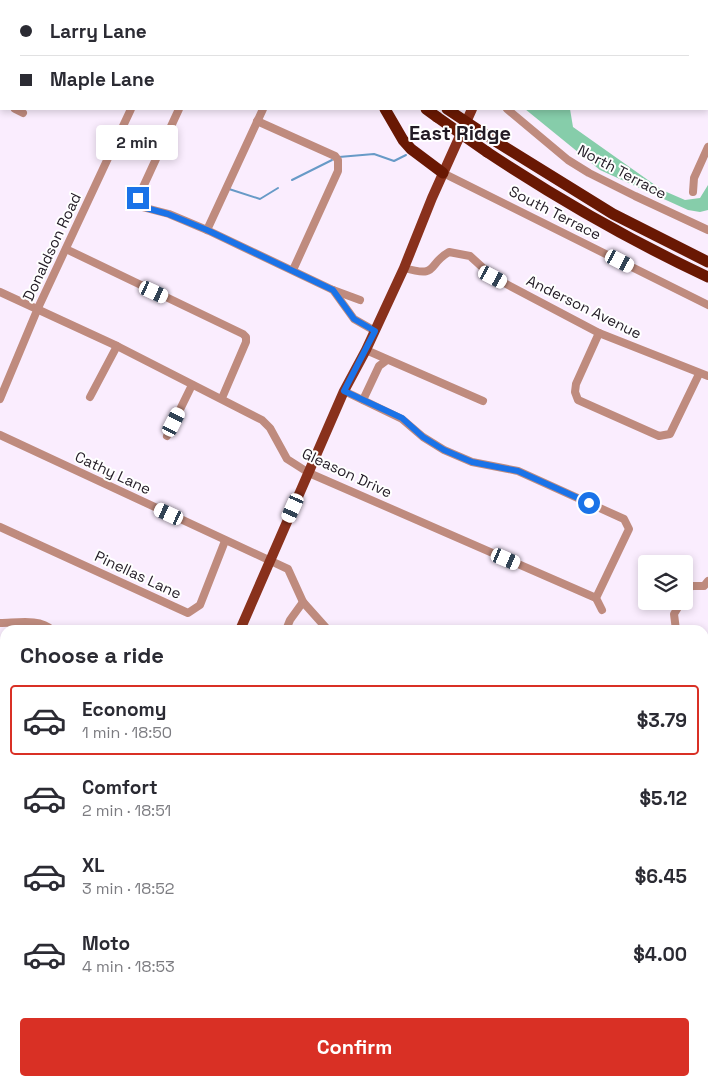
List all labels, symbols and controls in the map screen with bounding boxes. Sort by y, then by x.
text: Larry Lane [50,19,147,44]
text: Maple Lane [50,67,155,92]
district label: East Ridge [409,120,511,146]
callout: 2 min [97,126,179,160]
text: 2 min [116,132,158,153]
street label: North Terrace [575,140,670,203]
street label: South Terrace [506,181,605,244]
route end [127,187,149,209]
street label: Donaldson Road [18,190,85,304]
car [603,248,636,274]
car [476,263,509,291]
street label: Anderson Avenue [524,270,645,343]
car [137,279,170,305]
car [160,405,187,439]
street label: Gleason Drive [299,443,395,502]
street label: Cathy Lane [72,447,154,498]
car [280,491,305,525]
route start [578,492,600,514]
car [152,501,185,527]
street label: Pinellas Lane [92,546,185,603]
car [489,546,522,572]
map controls [638,555,693,610]
button: layers [638,555,693,610]
text: Choose a ride [20,641,164,669]
text: Economy [82,697,166,722]
icon: car [22,698,67,743]
text: $3.79 [637,708,687,733]
text: 1 min · 18:50 [82,722,172,743]
text: Comfort [82,775,158,800]
icon: car [22,776,67,821]
text: $5.12 [640,786,687,811]
text: 2 min · 18:51 [82,800,171,821]
text: XL [82,853,105,878]
icon: car [22,854,67,899]
text: $6.45 [635,864,687,889]
text: 3 min · 18:52 [82,878,174,899]
text: Moto [82,931,130,956]
icon: car [22,932,67,977]
text: $4.00 [633,942,687,967]
text: 4 min · 18:53 [82,956,175,977]
button: Confirm [20,1018,689,1076]

